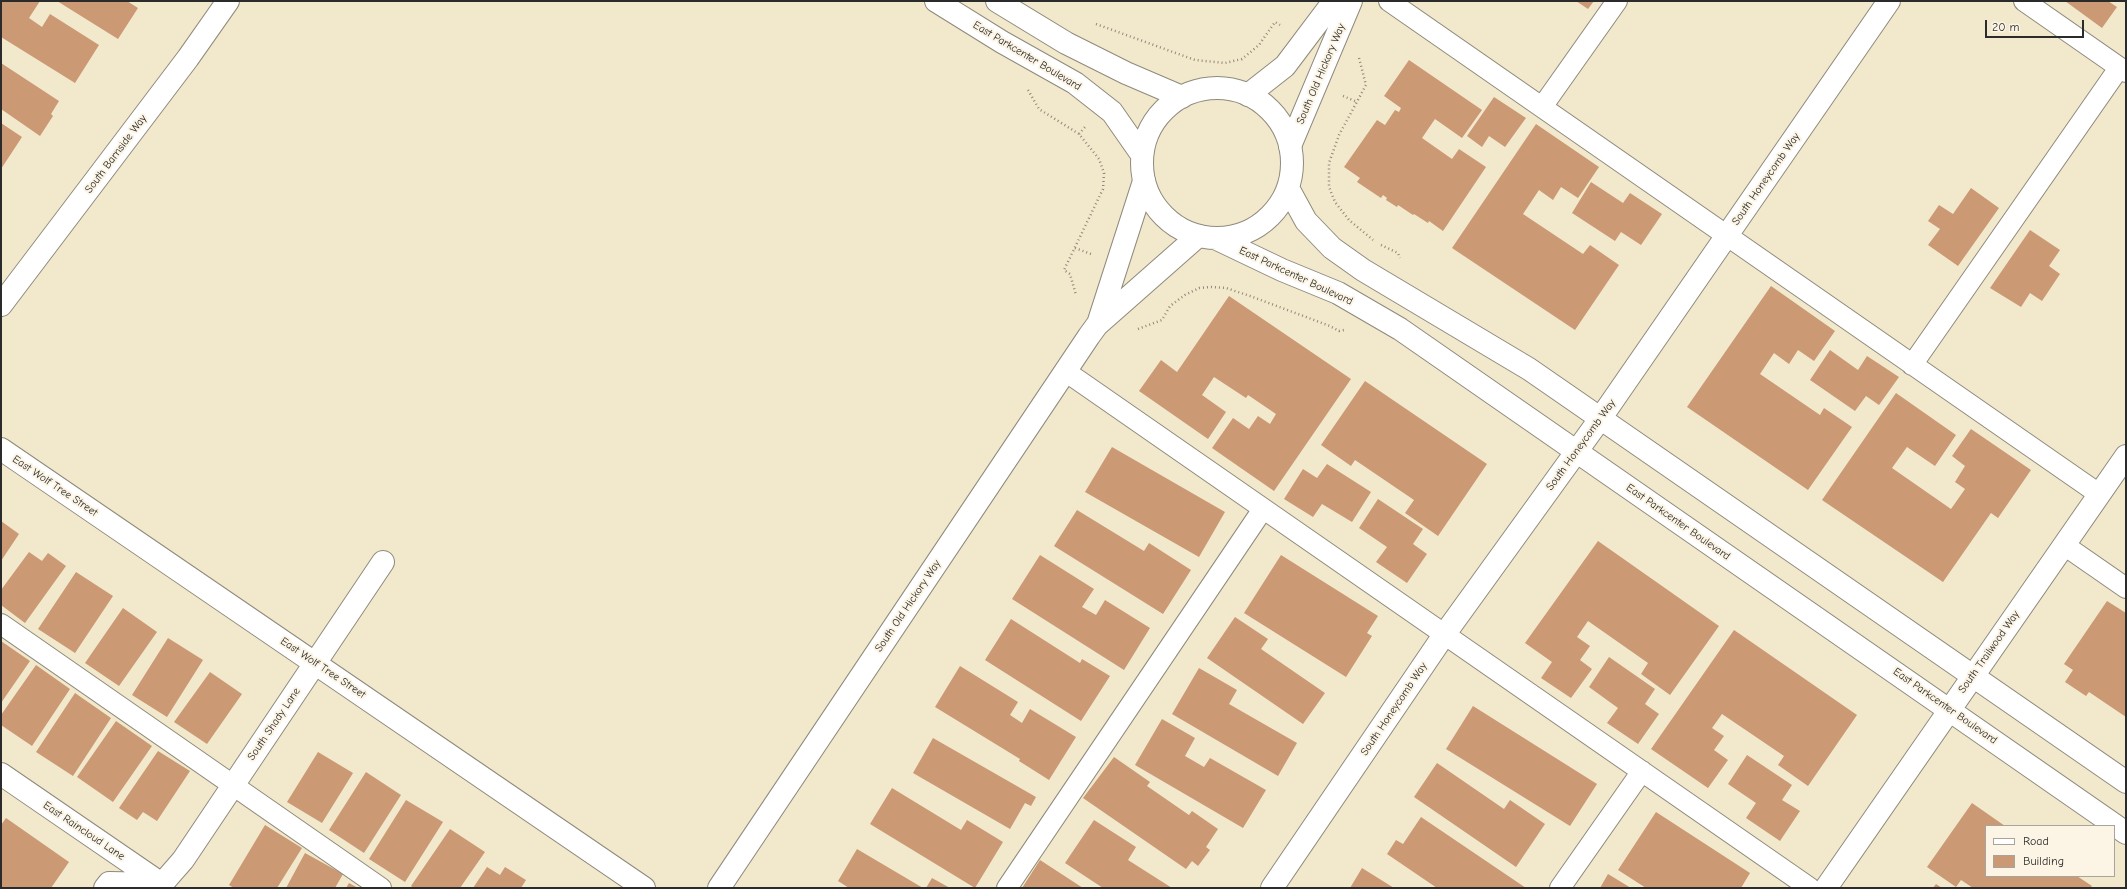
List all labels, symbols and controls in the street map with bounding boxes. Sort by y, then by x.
scale bar [1987,12,2086,38]
street label: East Parkcenter Boulevard [970,18,1084,94]
text: 20 m [1992,20,2020,34]
street label: South Old Hickory Way [1294,22,1348,126]
street label: South Barnside Way [82,112,150,196]
street label: South Honeycomb Way [1729,130,1803,228]
street label: East Parkcenter Boulevard [1237,244,1355,308]
street label: South Honeycomb Way [1543,397,1619,493]
street label: East Wolf Tree Street [10,453,100,519]
street label: East Parkcenter Boulevard [1623,481,1733,563]
street label: South Old Hickory Way [872,557,944,655]
street label: South Trailwood Way [1956,608,2022,696]
street label: East Wolf Tree Street [278,635,368,701]
street label: South Honeycomb Way [1358,660,1430,758]
street label: East Parkcenter Boulevard [1890,665,2000,747]
street label: South Shady Lane [245,685,303,763]
street label: East Raincloud Lane [41,799,127,863]
legend [1985,825,2115,877]
text: Road [2023,834,2049,848]
text: Building [2023,854,2064,868]

